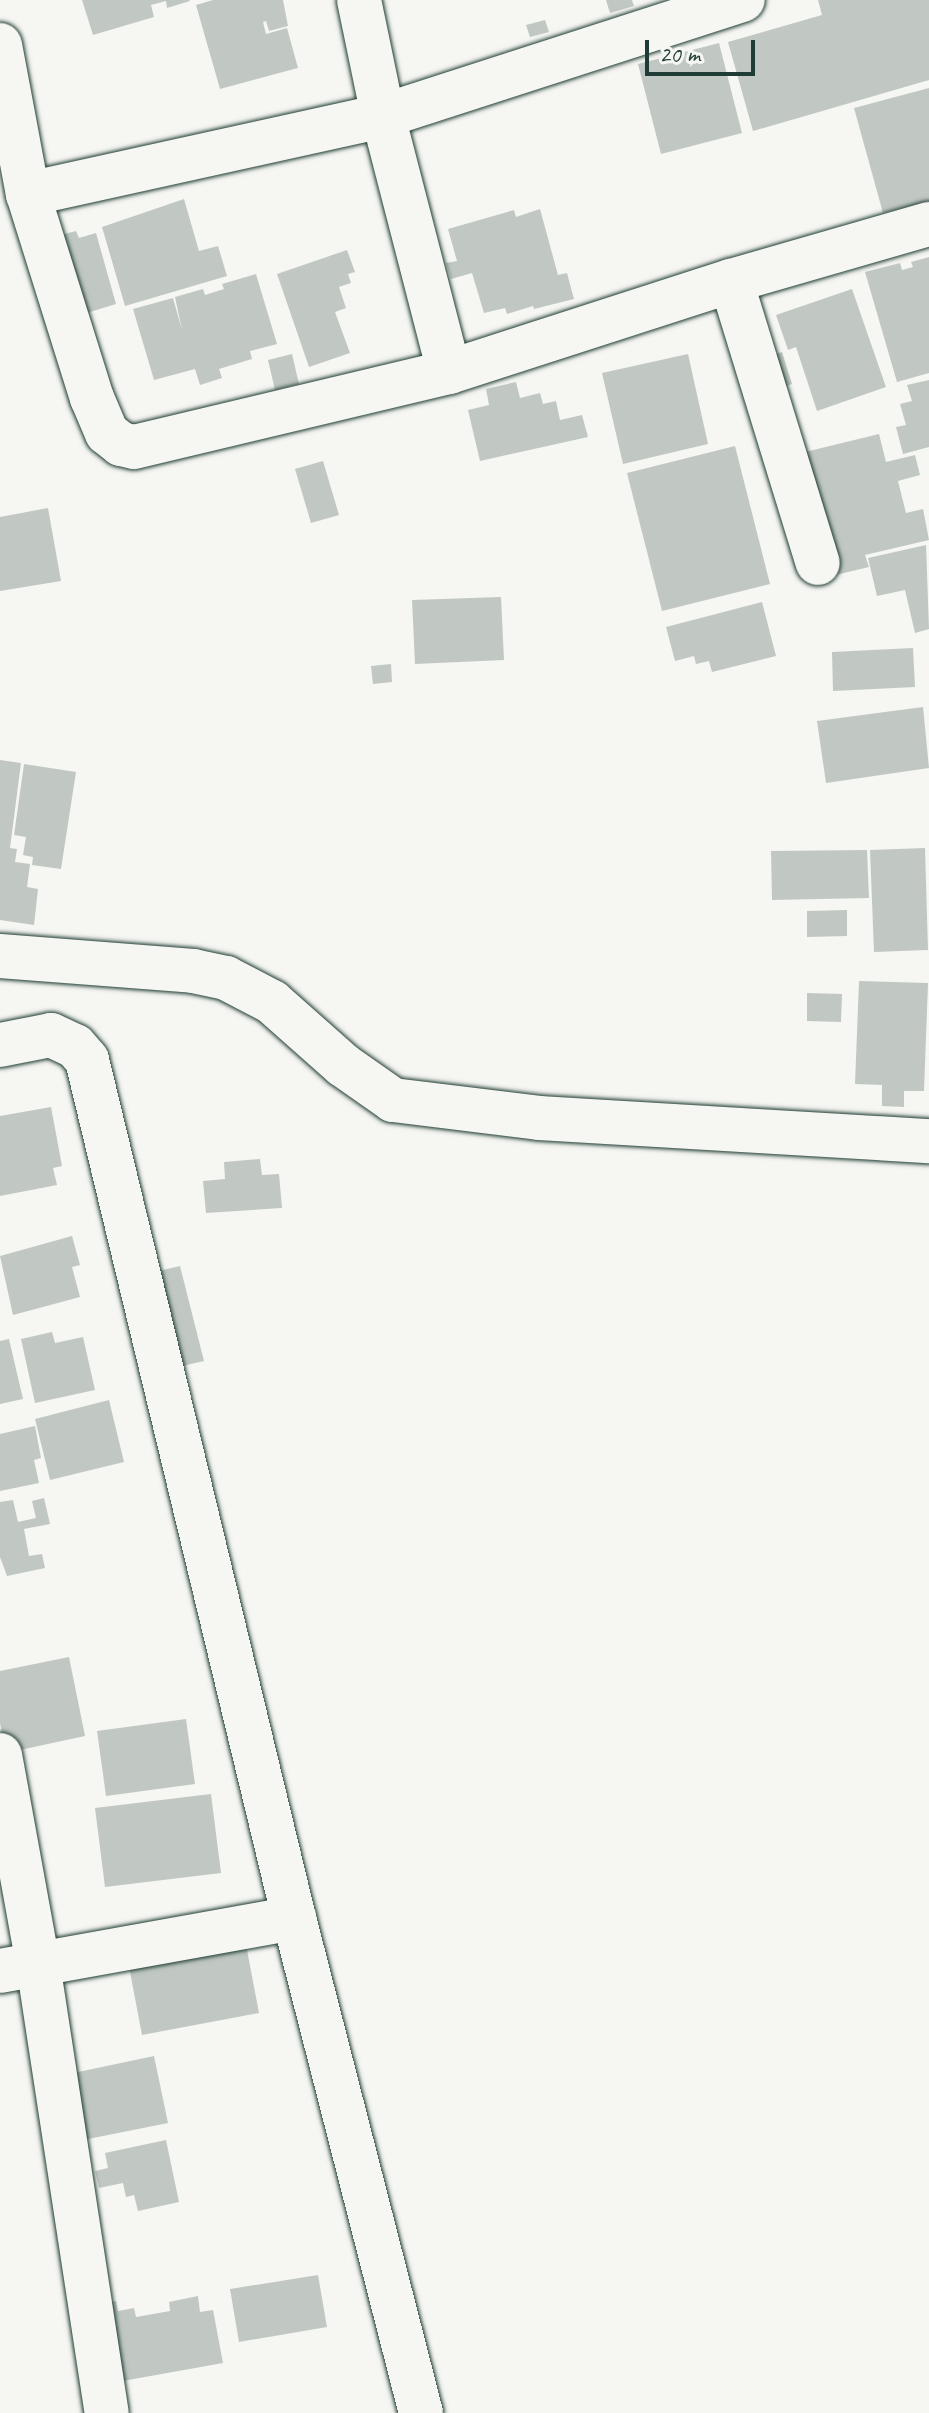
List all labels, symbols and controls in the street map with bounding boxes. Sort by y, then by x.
scale bar [649,24,759,74]
text: 20 m [659,39,700,69]

